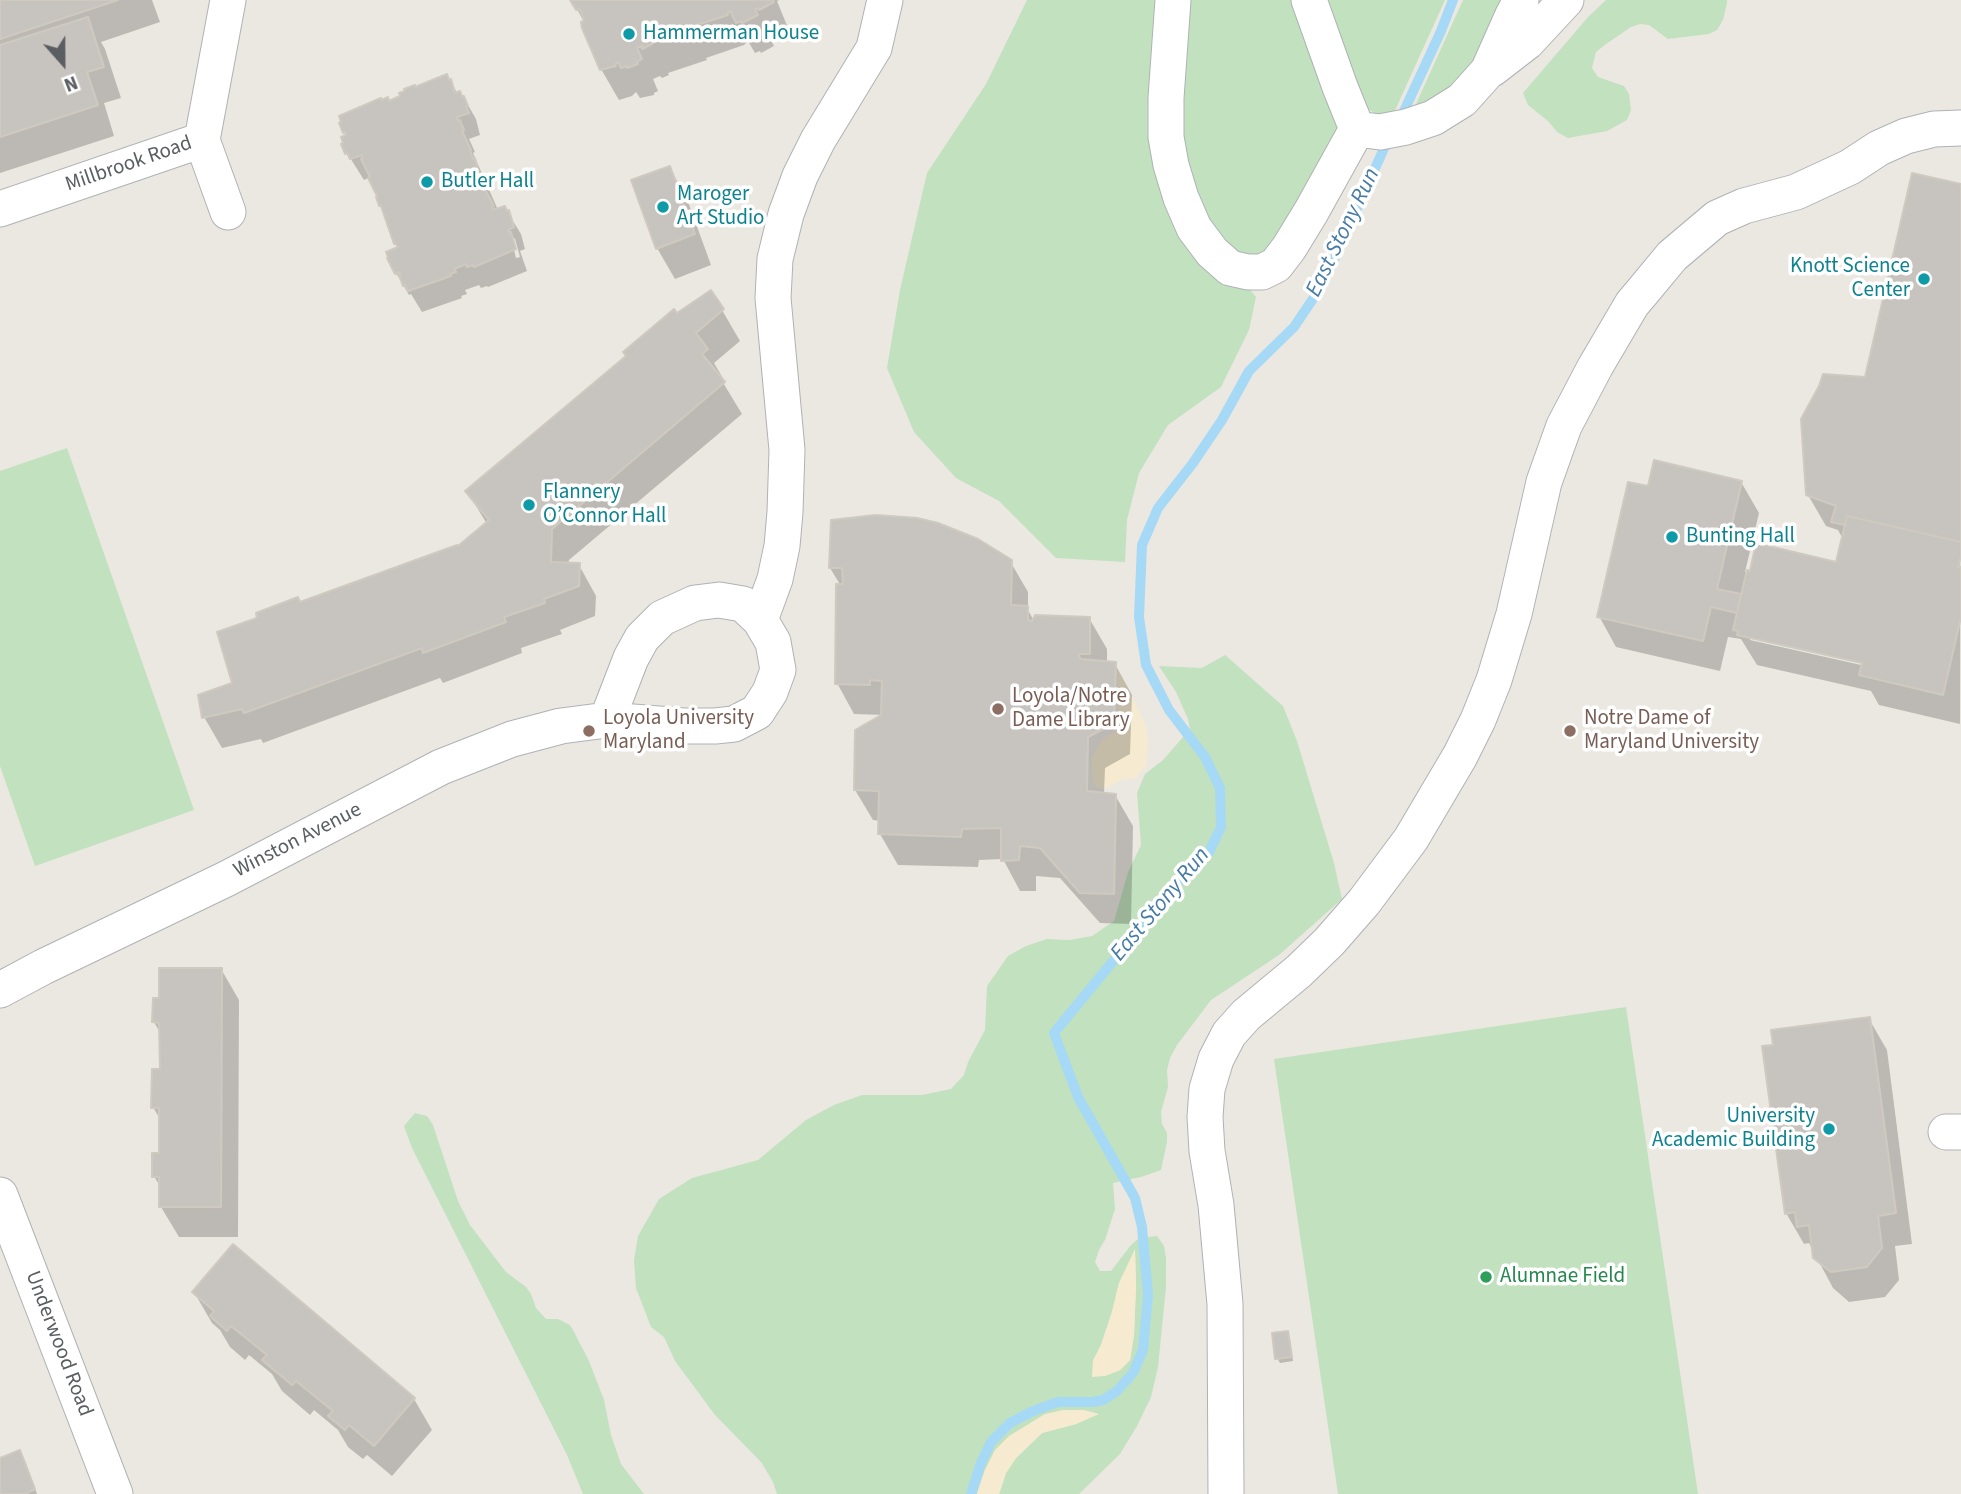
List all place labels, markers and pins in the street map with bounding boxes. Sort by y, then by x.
place label: Hammerman House [643,21,819,47]
marker: Hammerman House [621,26,637,42]
place label: Butler Hall [441,169,534,195]
marker: Butler Hall [419,174,435,190]
place label: Maroger Art Studio [677,182,764,232]
marker: Maroger Art Studio [655,199,671,215]
place label: Knott Science Center [1790,254,1910,304]
marker: Knott Science Center [1916,271,1932,287]
place label: Flannery O’Connor Hall [543,480,666,530]
marker: Flannery O’Connor Hall [521,497,537,513]
place label: Bunting Hall [1686,524,1795,550]
marker: Bunting Hall [1664,529,1680,545]
place label: Loyola/Notre Dame Library [1012,684,1130,734]
marker: Loyola/Notre Dame Library [990,701,1006,717]
place label: Loyola University Maryland [603,706,754,756]
place label: Notre Dame of Maryland University [1584,706,1759,756]
marker: Loyola University Maryland [581,723,597,739]
marker: Notre Dame of Maryland University [1562,723,1578,739]
place label: University Academic Building [1652,1104,1815,1154]
marker: University Academic Building [1821,1121,1837,1137]
place label: Alumnae Field [1500,1264,1625,1290]
marker: Alumnae Field [1478,1269,1494,1285]

